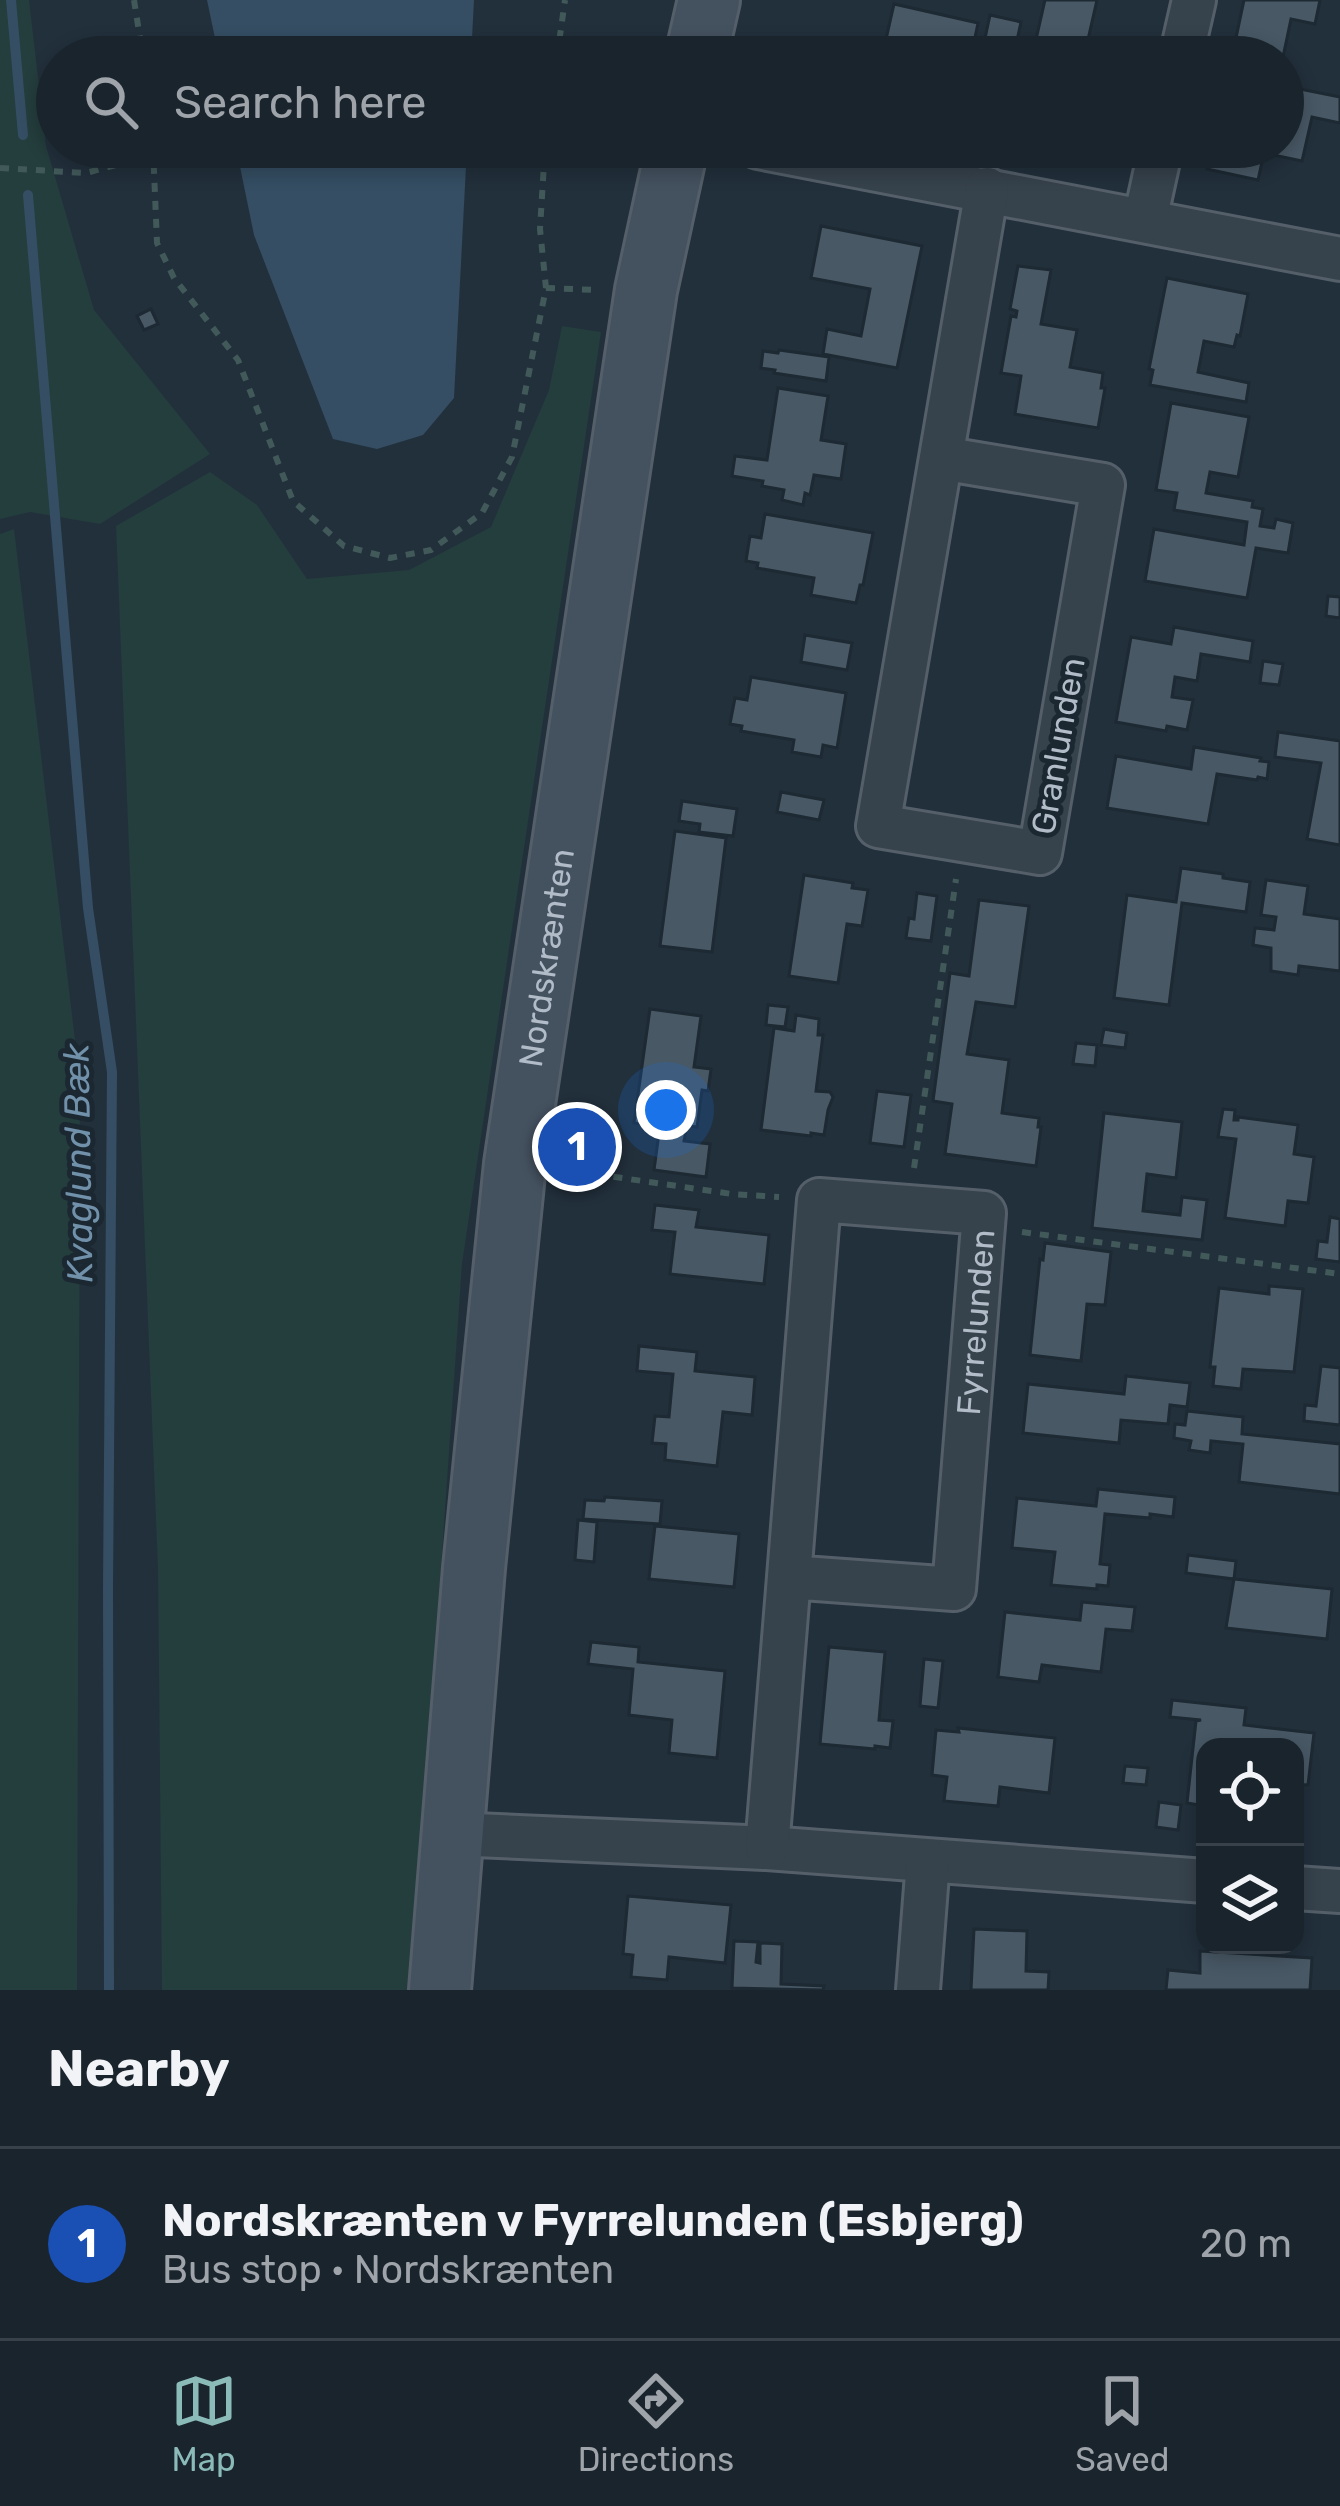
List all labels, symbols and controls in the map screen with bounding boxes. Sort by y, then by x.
search box [36,36,1304,168]
icon: search [78,69,144,135]
text: Search here [174,76,426,129]
street label: Granlunden [1023,654,1093,838]
street label: Nordskrænten [510,846,582,1070]
water label: Kvaglund Bæk [54,1043,102,1283]
your location [636,1080,696,1140]
pin: 1 [538,1102,616,1192]
street label: Fyrrelunden [948,1228,1002,1417]
map controls [1196,1738,1304,1954]
button: locate [1196,1738,1304,1846]
button: layers [1196,1846,1304,1954]
text: Nearby [48,2038,230,2099]
text: Nordskrænten v Fyrrelunden (Esbjerg) [162,2194,1024,2247]
text: 1 [77,2221,97,2267]
text: 20 m [1200,2221,1292,2267]
text: Bus stop · Nordskrænten [162,2247,614,2293]
tab: Map [171,2368,237,2479]
tab: Directions [578,2368,734,2479]
tab: Saved [1075,2368,1169,2479]

